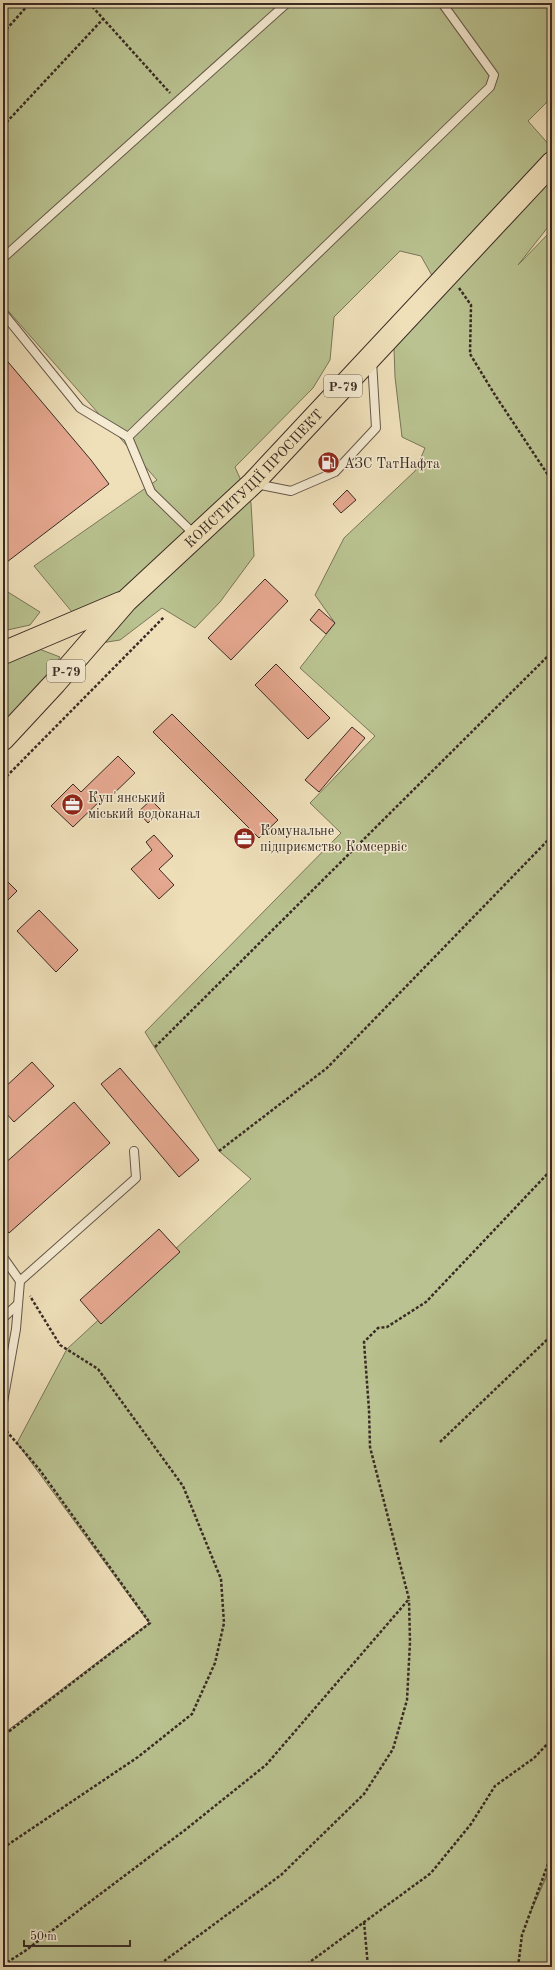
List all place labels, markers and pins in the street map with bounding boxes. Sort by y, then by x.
fuel station icon: АЗС ТатНафта [316,450,342,476]
place label: АЗС ТатНафта [344,457,440,472]
place label: Куп'янський міський водоканал [88,791,200,821]
office icon: Куп'янський міський водоканал [60,792,86,818]
place label: Комунальне пiдприємство Комсервiс [260,824,407,854]
office icon: Комунальне пiдприємство Комсервiс [232,825,258,851]

